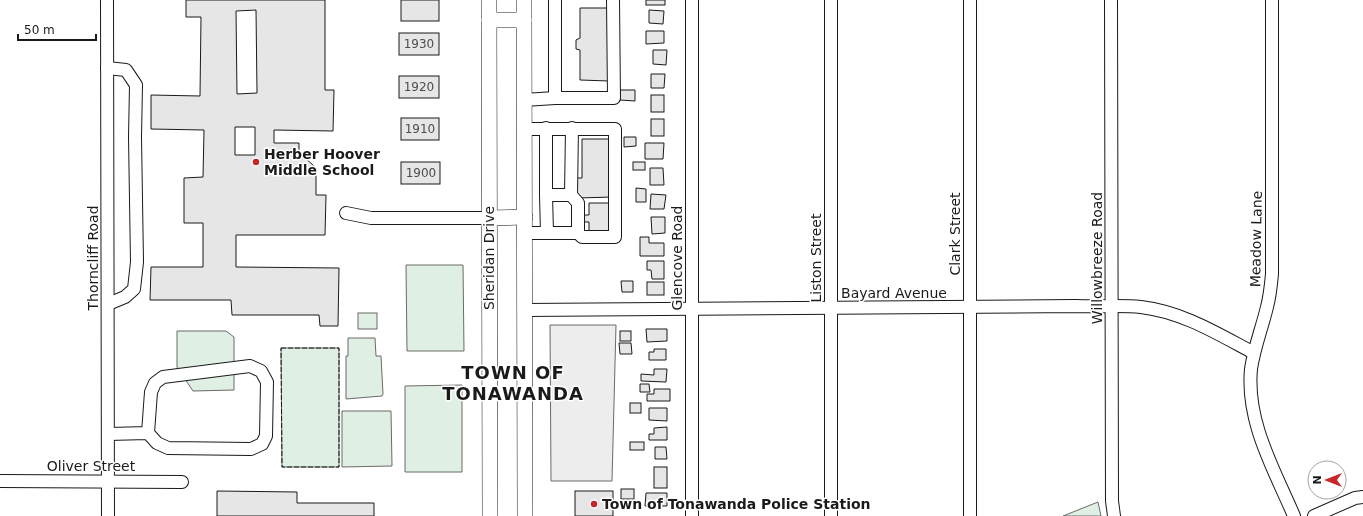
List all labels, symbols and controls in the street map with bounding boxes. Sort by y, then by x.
scale bar [18,16,96,42]
text: 50 m [24,23,55,37]
house number: 1930 [404,37,434,51]
house number: 1920 [404,80,434,94]
house number: 1910 [405,122,435,136]
place label: Herber Hoover Middle School [264,146,380,178]
marker: Herber Hoover Middle School [251,157,261,167]
house number: 1900 [406,166,436,180]
street label: Meadow Lane [1247,191,1265,287]
street label: Clark Street [947,192,963,276]
street label: Willowbreeze Road [1089,192,1105,324]
street label: Thorncliff Road [85,205,101,312]
street label: Sheridan Drive [481,206,497,310]
street label: Glencove Road [669,206,685,310]
street label: Liston Street [808,213,824,302]
street label: Bayard Avenue [841,285,947,301]
district label: TOWN OF TONAWANDA [442,362,584,404]
street label: Oliver Street [47,458,136,474]
north arrow [1307,460,1347,500]
text: N [1311,475,1324,485]
place label: Town of Tonawanda Police Station [602,496,871,512]
marker: Town of Tonawanda Police Station [589,499,599,509]

